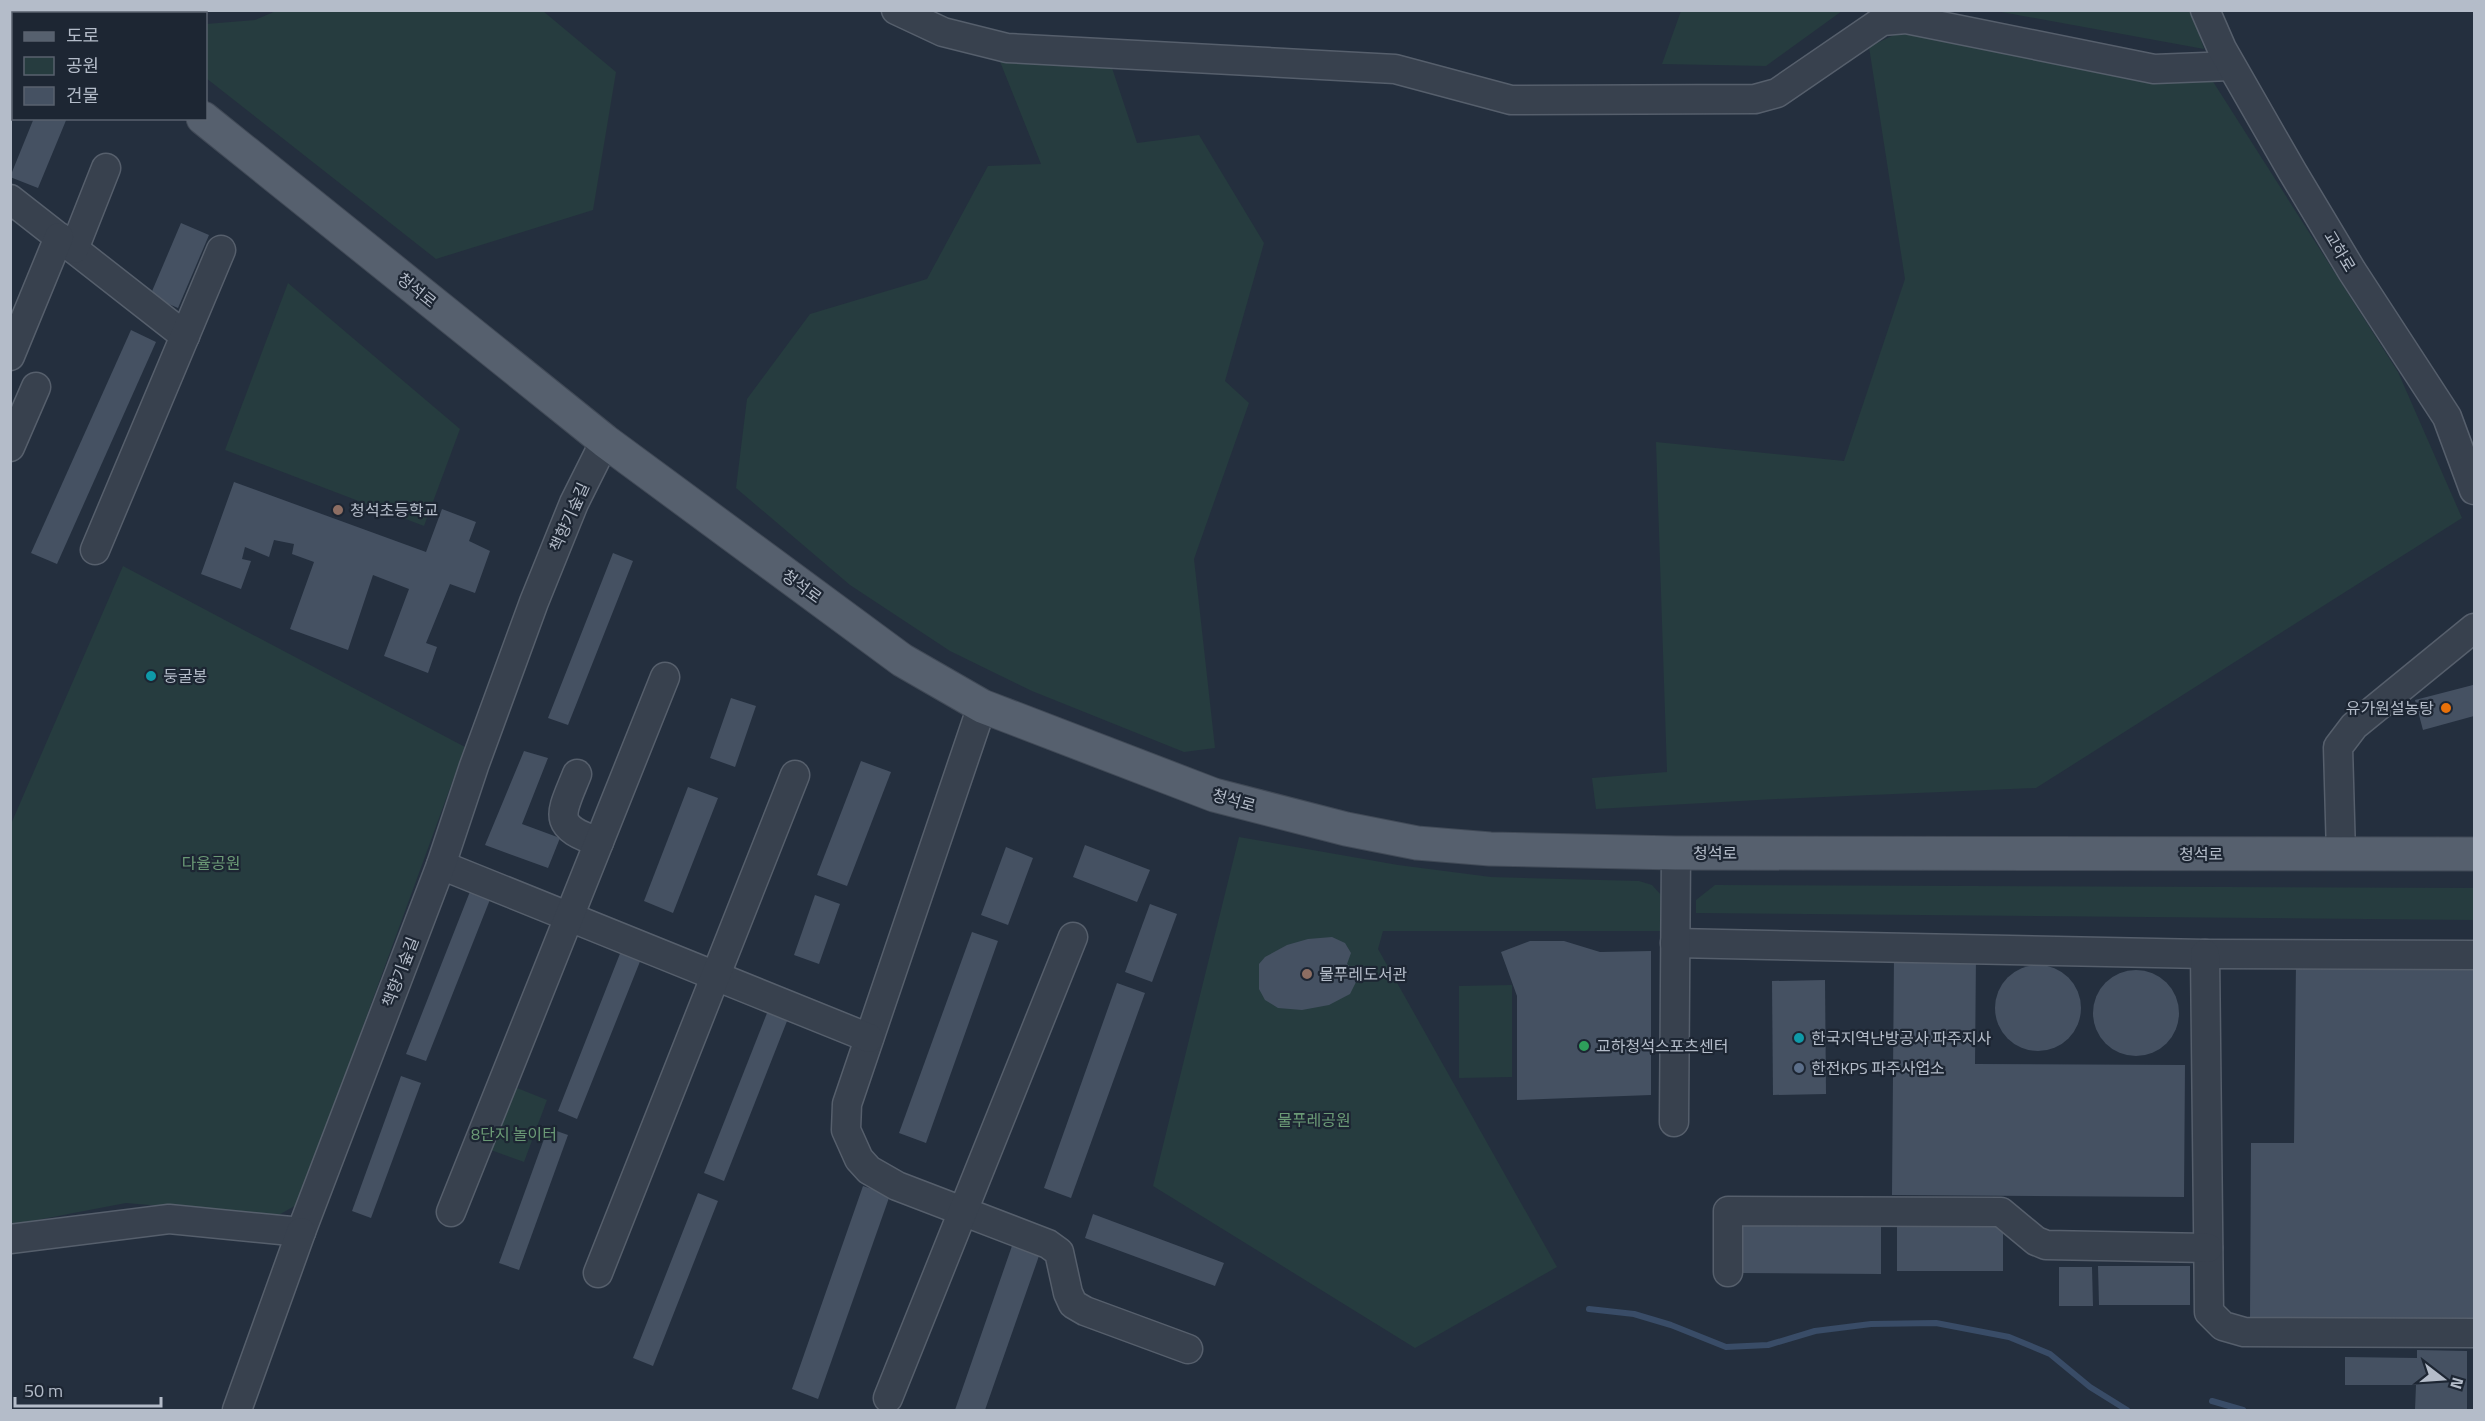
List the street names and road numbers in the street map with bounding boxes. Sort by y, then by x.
street label: 교하로 [2318,226,2362,276]
street label: 청석로 [392,267,442,313]
street label: 책향기숲길 [543,478,595,556]
street label: 청석로 [777,563,827,609]
street label: 청석로 [1210,783,1259,817]
street label: 청석로 [1693,841,1737,865]
street label: 청석로 [2179,842,2223,866]
street label: 책향기숲길 [376,933,424,1011]

